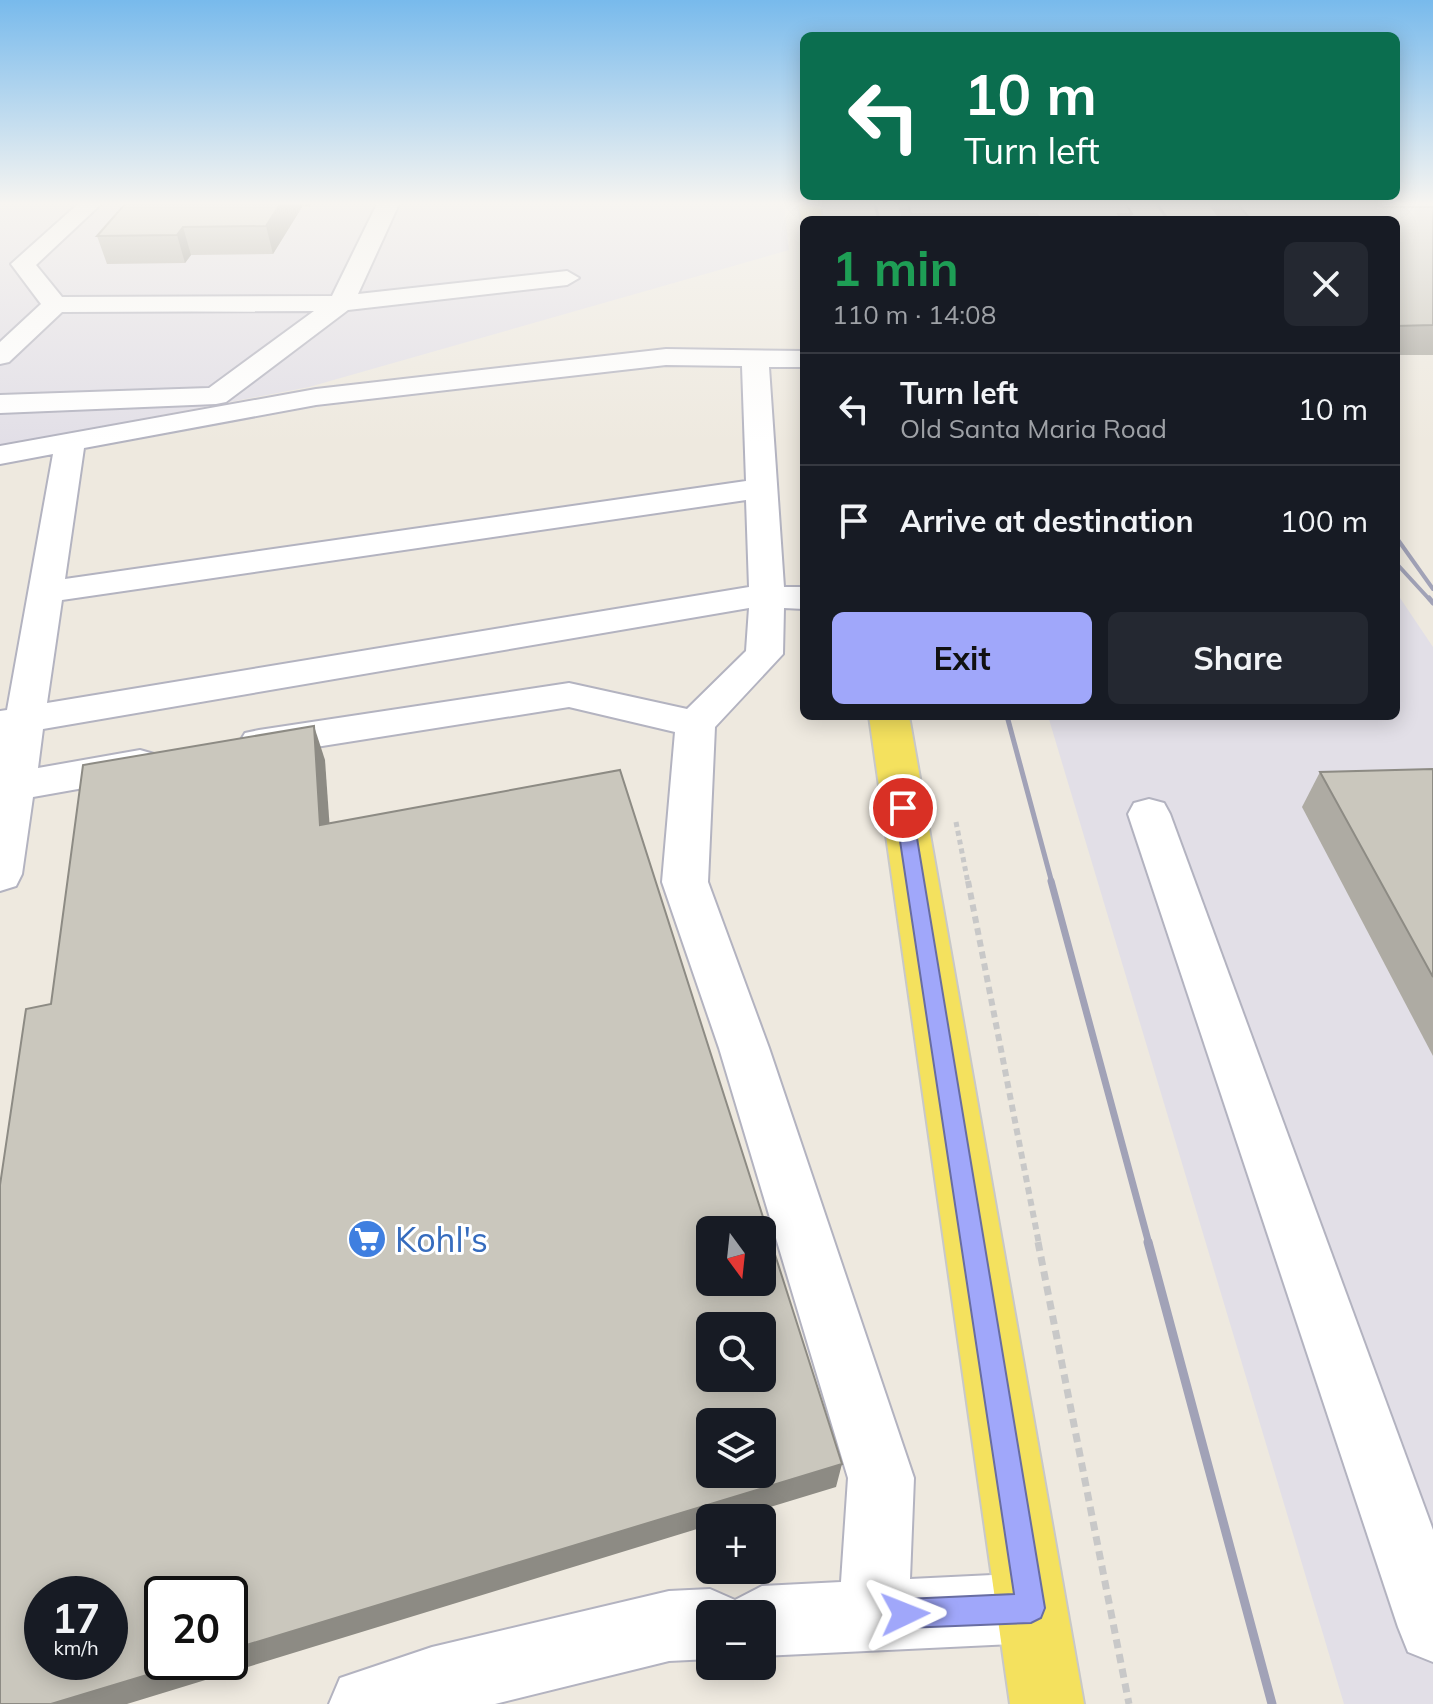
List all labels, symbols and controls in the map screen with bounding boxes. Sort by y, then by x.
text: 10 m [964,59,1097,129]
icon: left [832,64,936,168]
text: Turn left [964,128,1100,173]
text: 1 min [832,238,959,298]
button: close [1284,242,1368,326]
text: 110 m · 14:08 [832,298,996,331]
text: Turn left [900,374,1018,412]
icon: left [832,387,876,431]
text: 10 m [1298,390,1368,428]
text: Old Santa Maria Road [900,412,1167,445]
icon: arrive [832,499,876,543]
text: Arrive at destination [900,502,1194,540]
text: 100 m [1280,502,1368,540]
button: Exit [832,612,1092,704]
button: Share [1108,612,1368,704]
pin [869,774,937,842]
icon: arrive [881,786,925,830]
north arrow [696,1216,776,1296]
map controls [696,1216,776,1680]
supermarket icon: Kohl's [346,1218,388,1260]
place label: Kohl's [395,1218,488,1261]
button: search [696,1312,776,1392]
button: layers [696,1408,776,1488]
button: + [696,1504,776,1584]
position arrow [863,1572,947,1656]
speed limit sign: 20 [144,1576,248,1680]
text: 17 [52,1593,100,1643]
button: − [696,1600,776,1680]
text: km/h [53,1635,99,1660]

